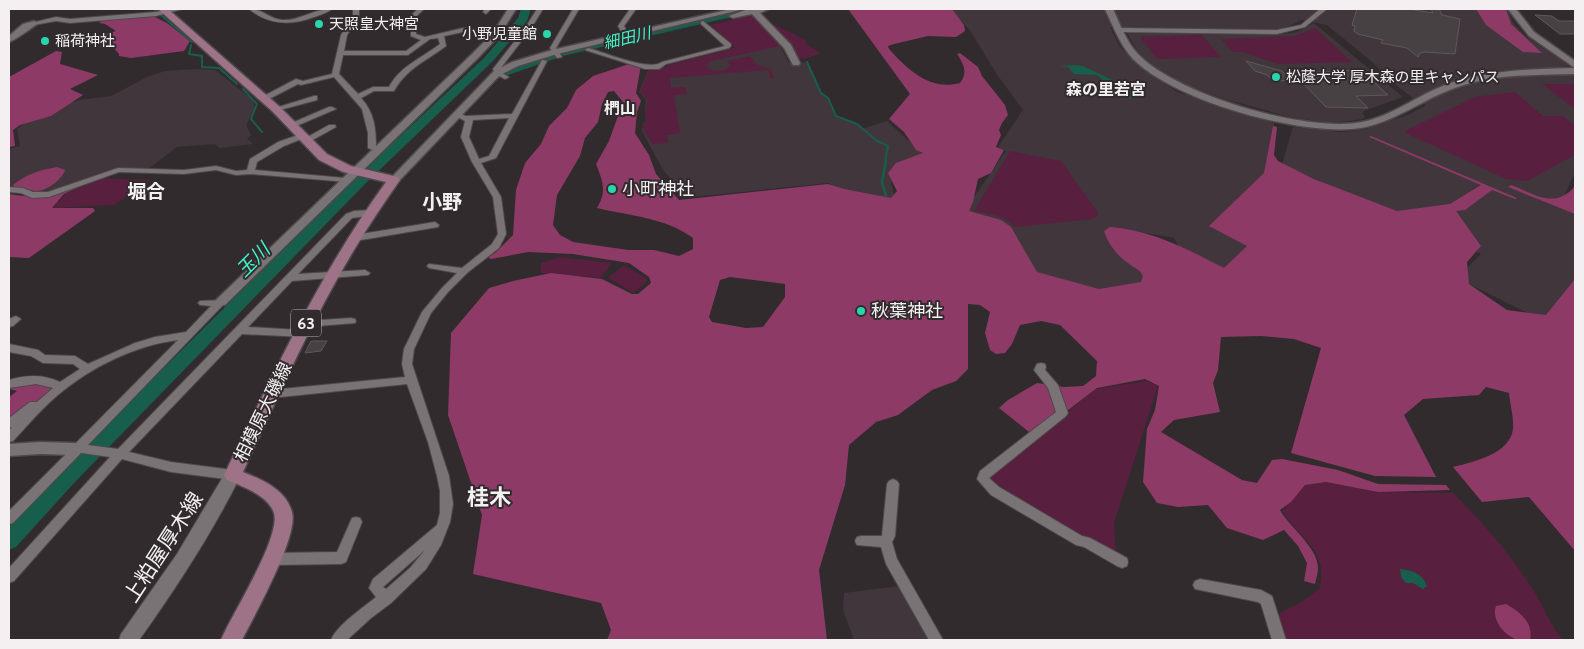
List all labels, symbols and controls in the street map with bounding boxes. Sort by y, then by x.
place label: 天照皇大神宮 [329,15,419,33]
marker: 天照皇大神宮 [313,18,325,30]
water label: 細田川 [601,23,654,53]
place label: 小野児童館 [462,25,537,43]
marker: 小野児童館 [541,28,553,40]
place label: 稲荷神社 [55,32,115,50]
marker: 稲荷神社 [39,35,51,47]
place label: 松蔭大学 厚木森の里キャンパス [1286,68,1499,86]
marker: 松蔭大学 厚木森の里キャンパス [1270,71,1282,83]
district label: 森の里若宮 [1066,80,1146,99]
district label: 椚山 [604,99,636,118]
place label: 小町神社 [622,178,694,200]
district label: 堀合 [127,180,165,203]
marker: 小町神社 [606,183,618,195]
district label: 小野 [422,190,462,214]
water label: 玉川 [231,237,276,282]
place label: 秋葉神社 [871,300,943,322]
marker: 秋葉神社 [855,305,867,317]
road number: 63 [291,309,321,336]
street label: 相模原大磯線 [229,359,297,465]
district label: 桂木 [467,484,511,511]
street label: 上粕屋厚木線 [118,487,208,607]

